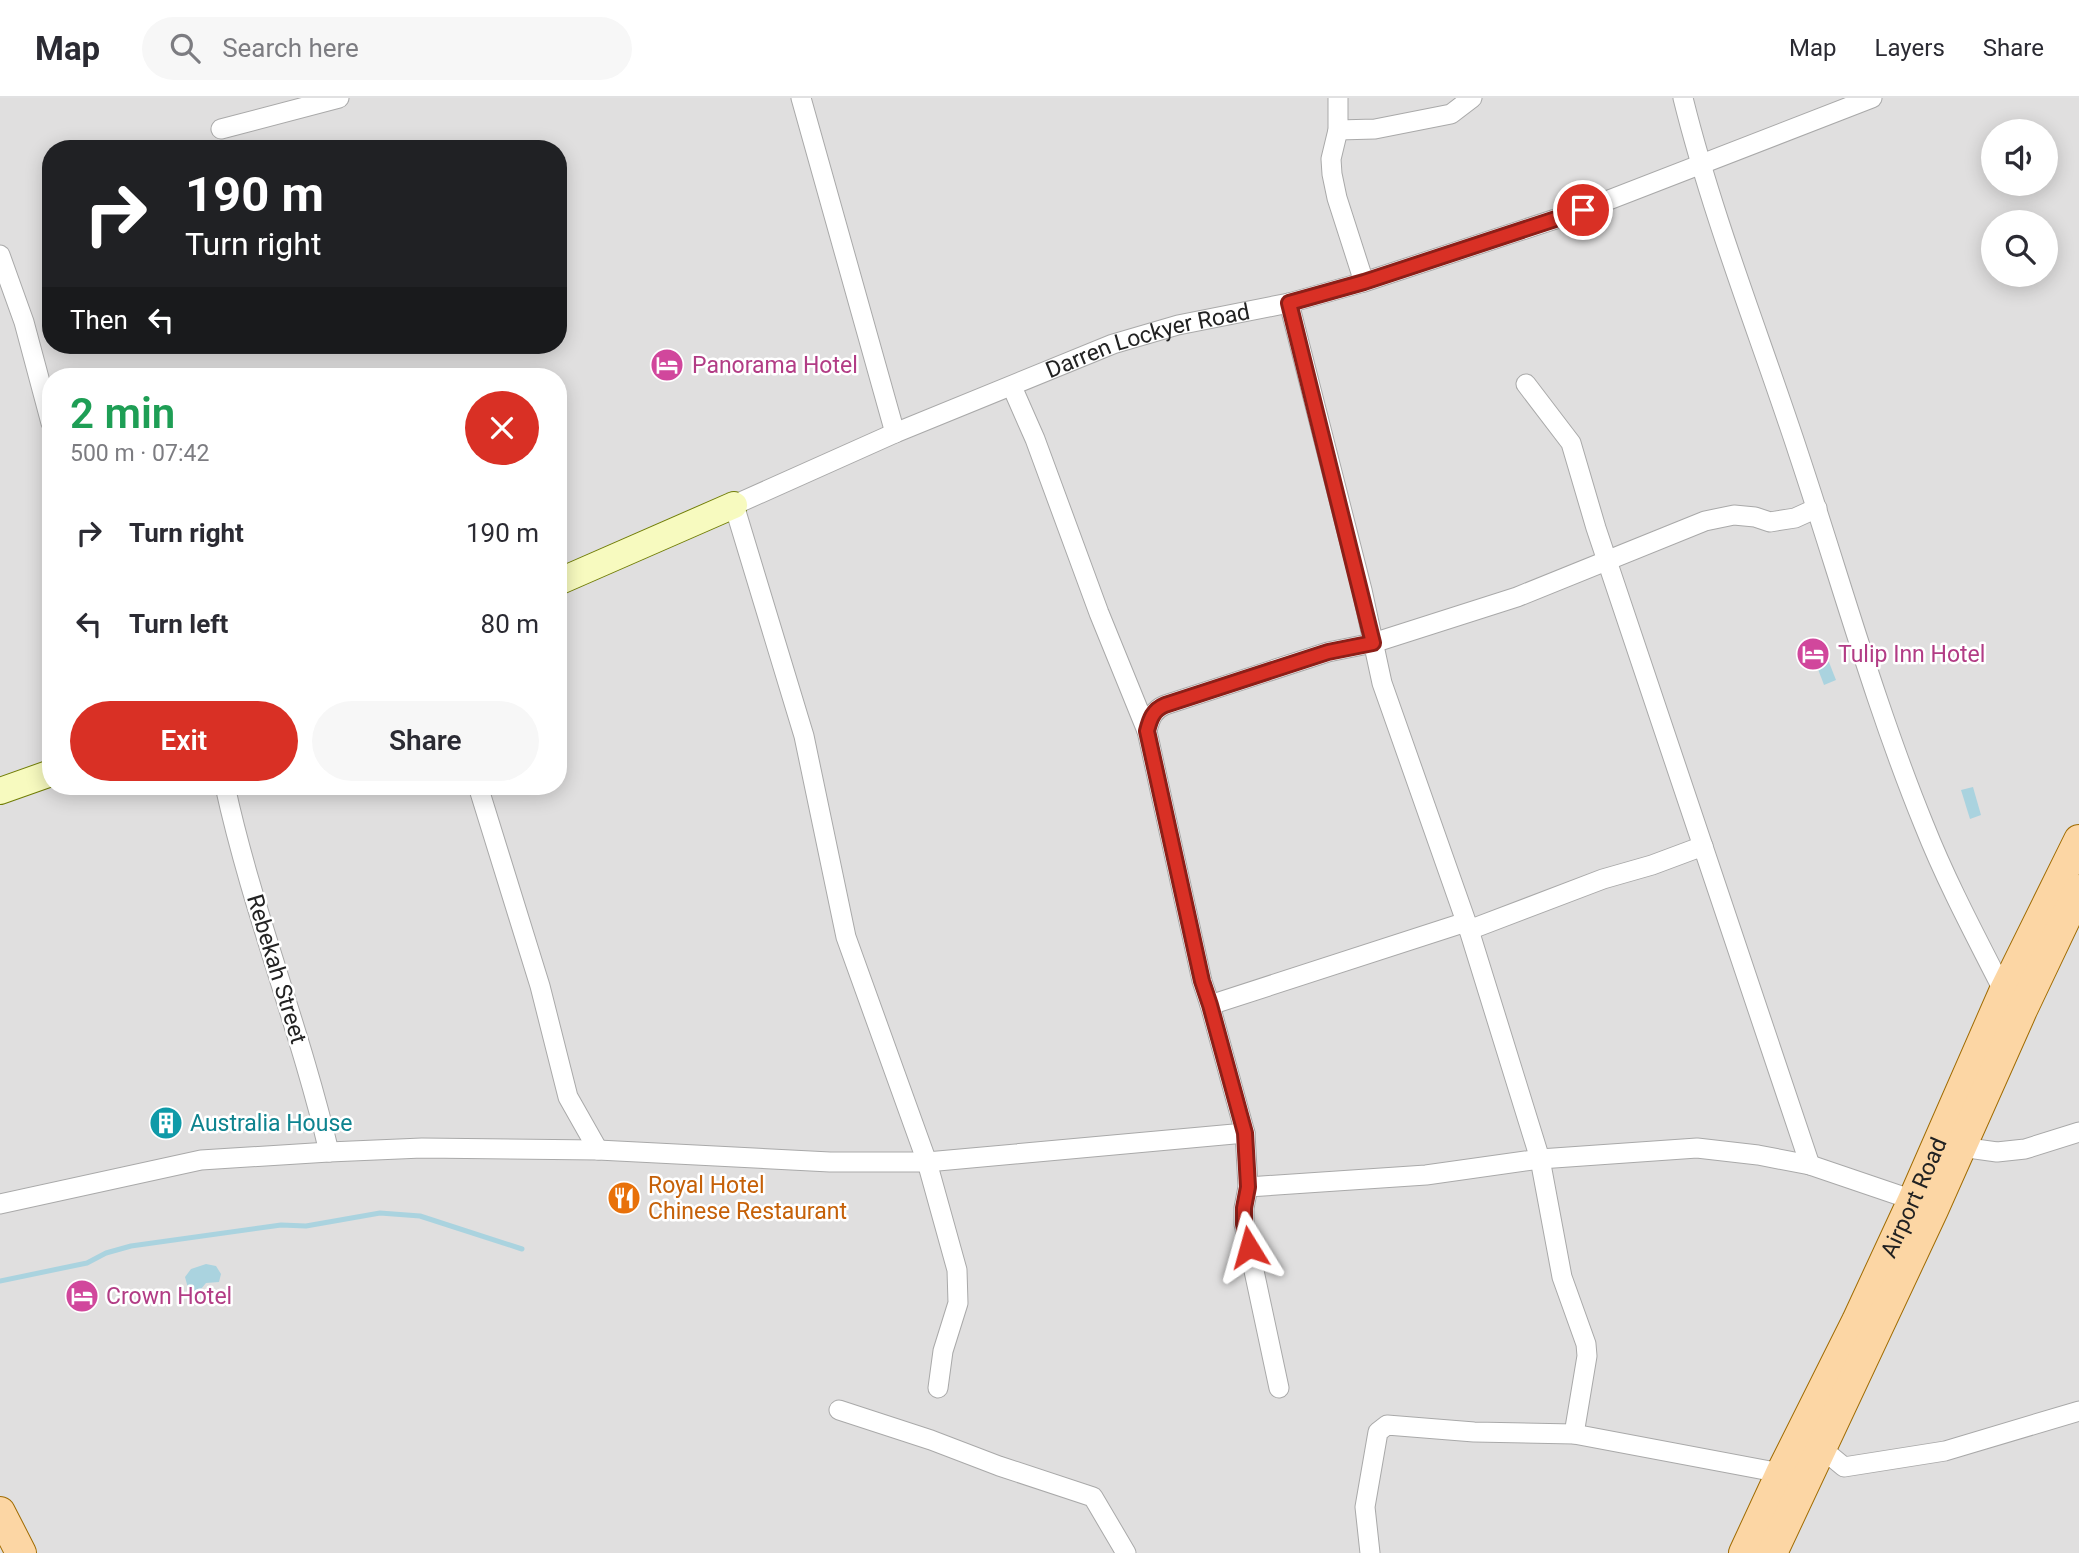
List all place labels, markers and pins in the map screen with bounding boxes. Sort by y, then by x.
pin [1553,180,1613,240]
hotel icon: Panorama Hotel [648,346,686,384]
place label: Panorama Hotel [692,352,858,379]
hotel icon: Tulip Inn Hotel [1794,635,1832,673]
place label: Tulip Inn Hotel [1838,641,1985,668]
building icon: Australia House [147,1104,185,1142]
place label: Australia House [190,1110,352,1137]
place label: Royal Hotel Chinese Restaurant [648,1172,847,1225]
restaurant icon: Royal Hotel Chinese Restaurant [605,1179,643,1217]
hotel icon: Crown Hotel [63,1277,101,1315]
place label: Crown Hotel [106,1283,232,1310]

